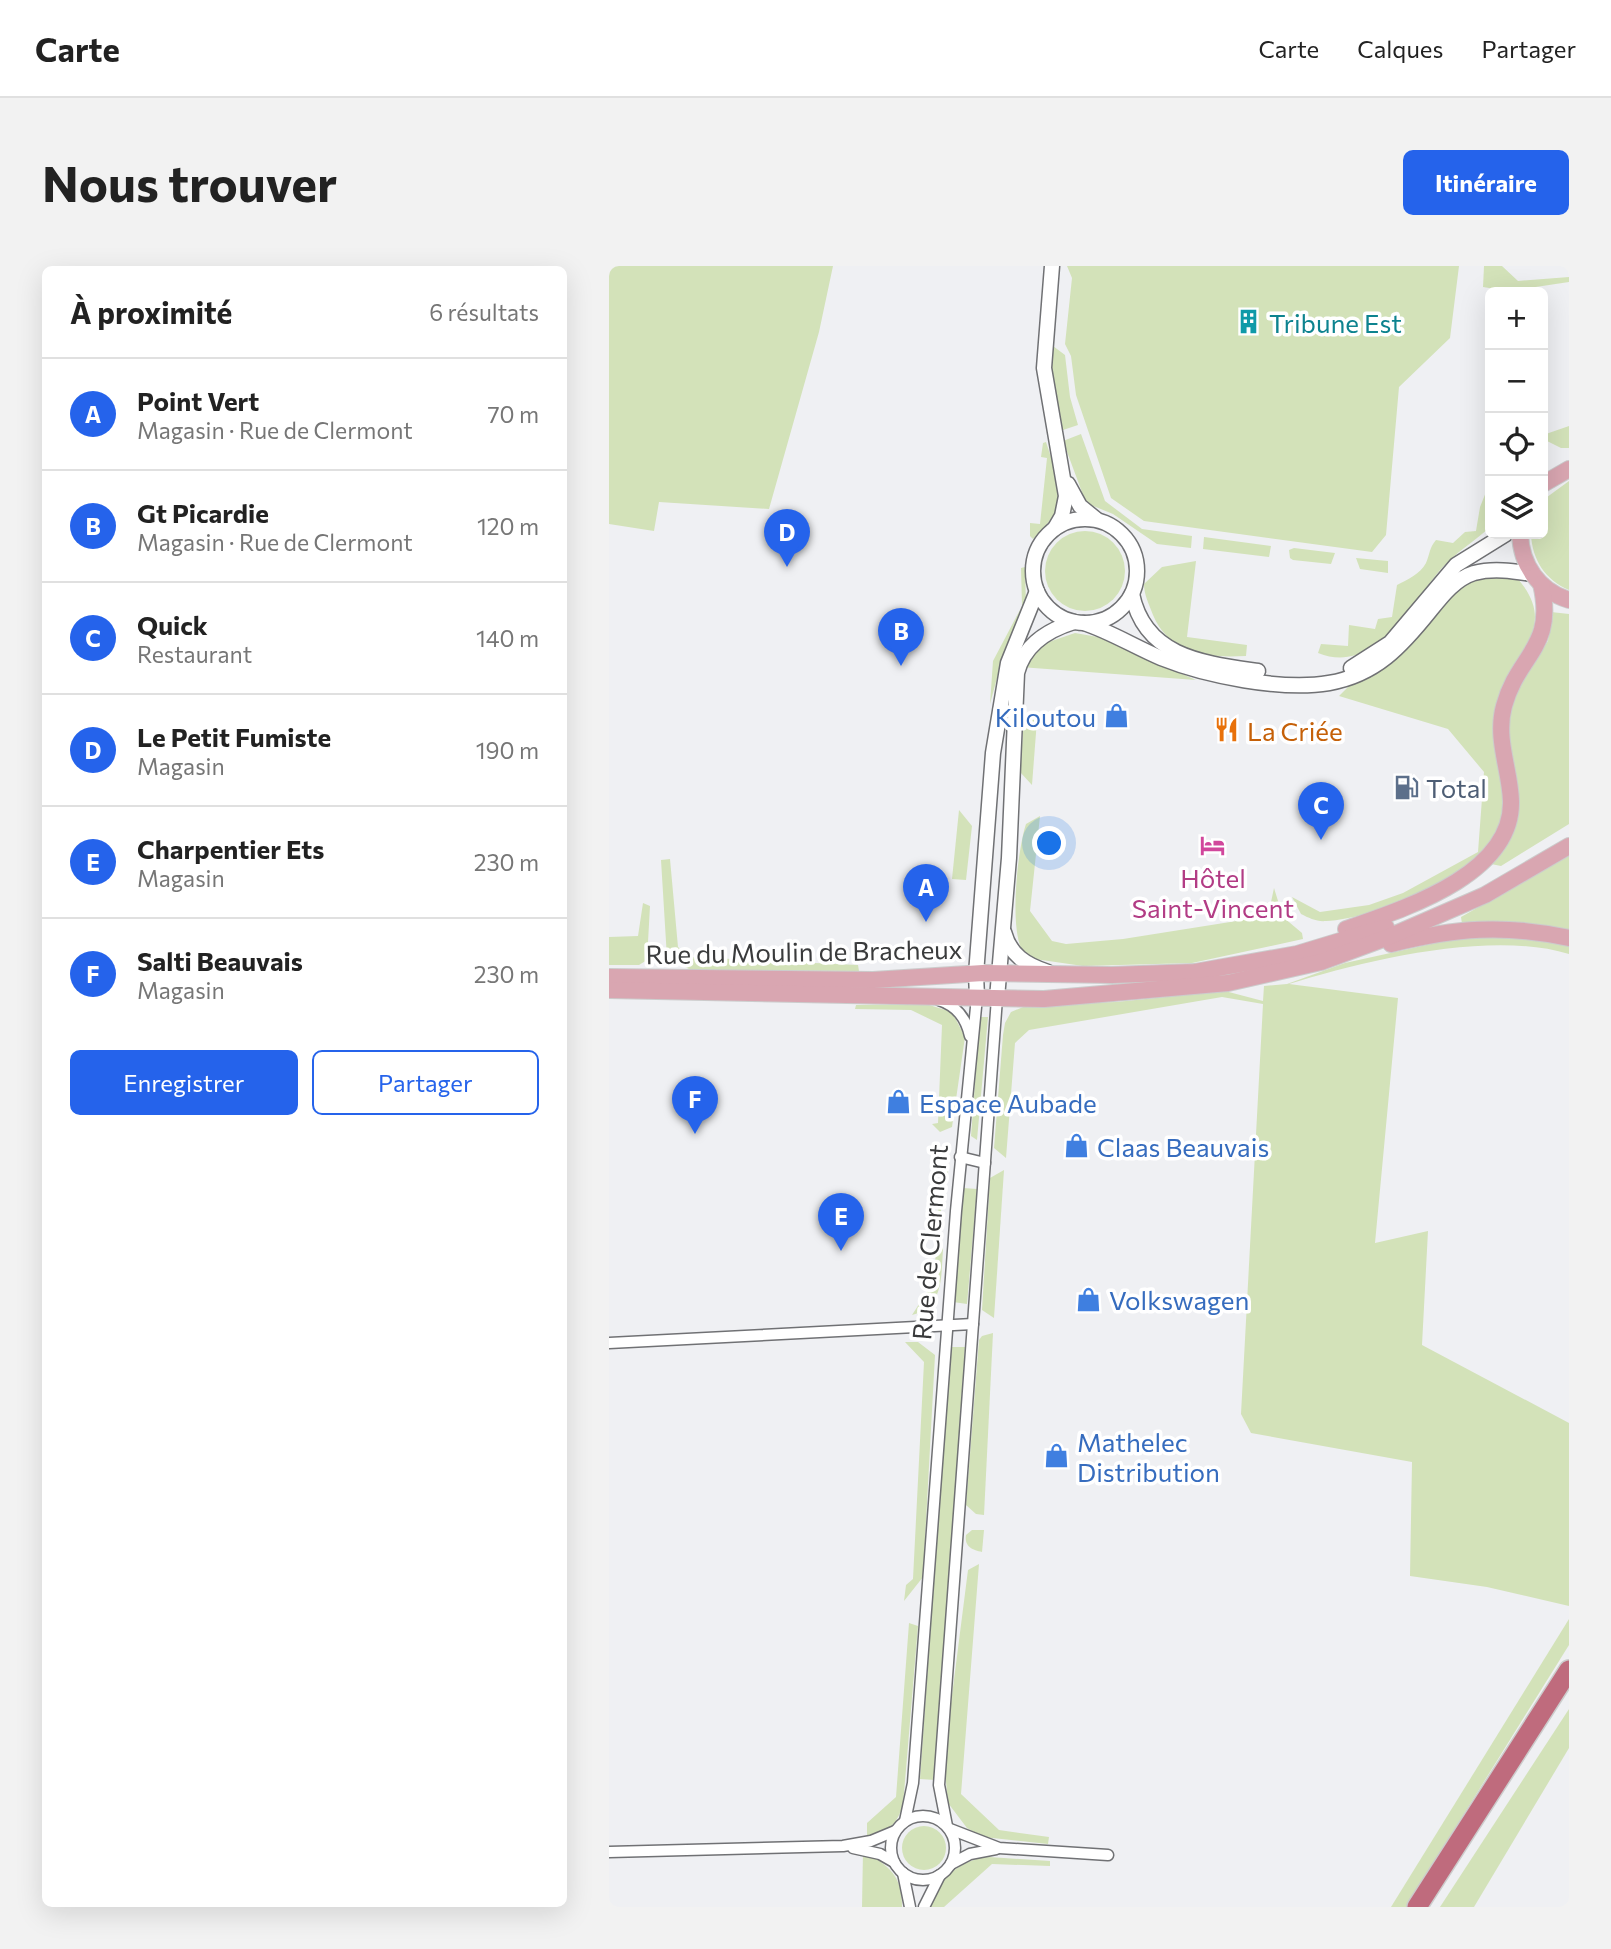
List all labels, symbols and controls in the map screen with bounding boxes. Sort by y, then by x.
text: Carte [35,28,120,69]
text: Carte [1258,34,1319,63]
text: Calques [1357,34,1443,63]
text: Partager [1481,34,1576,63]
button: Itinéraire [1403,150,1569,215]
text: Nous trouver [42,152,337,212]
map controls [1485,287,1548,539]
button: + [1485,287,1548,350]
text: À proximité [70,293,232,330]
text: 6 résultats [429,298,539,326]
place label: Tribune Est [1269,307,1402,338]
building icon: Tribune Est [1235,308,1263,336]
button: − [1485,350,1548,413]
text: Point Vert [137,385,259,416]
text: A [85,400,101,428]
text: 70 m [487,400,539,428]
button: locate [1485,413,1548,476]
text: Magasin · Rue de Clermont [137,416,413,444]
button: layers [1485,476,1548,539]
text: Gt Picardie [137,497,269,528]
pin: D [764,509,810,567]
text: B [85,512,101,540]
text: 120 m [477,512,539,540]
text: Magasin · Rue de Clermont [137,528,413,556]
pin: B [878,608,924,666]
text: Quick [137,609,208,640]
text: C [85,624,101,652]
text: 140 m [476,624,539,652]
text: Restaurant [137,640,252,668]
place label: Kiloutou [995,701,1096,732]
shop icon: Kiloutou [1102,702,1130,730]
place label: La Criée [1247,715,1343,746]
restaurant icon: La Criée [1213,716,1241,744]
text: Le Petit Fumiste [137,721,331,752]
text: D [85,736,101,764]
text: 190 m [476,736,539,764]
text: Magasin [137,752,225,780]
place label: Total [1426,772,1487,803]
fuel station icon: Total [1392,773,1420,801]
pin: C [1298,782,1344,840]
your location [1032,826,1066,860]
hotel icon: Hôtel Saint-Vincent [1199,831,1227,859]
text: Charpentier Ets [137,833,324,864]
text: E [86,848,100,876]
text: 230 m [474,848,539,876]
place label: Hôtel Saint-Vincent [1132,862,1294,923]
text: Magasin [137,864,225,892]
pin: A [903,864,949,922]
street label: Rue du Moulin de Bracheux [645,933,963,969]
text: Salti Beauvais [137,945,303,976]
text: F [86,960,100,988]
text: 230 m [474,960,539,988]
text: Magasin [137,976,225,1004]
button: Enregistrer [70,1050,298,1115]
button: Partager [312,1050,539,1115]
pin: F [672,1076,718,1134]
place label: Espace Aubade [919,1087,1097,1118]
shop icon: Espace Aubade [885,1088,913,1116]
place label: Claas Beauvais [1097,1131,1269,1162]
shop icon: Claas Beauvais [1063,1132,1091,1160]
street label: Rue de Clermont [905,1143,953,1341]
pin: E [818,1193,864,1251]
place label: Volkswagen [1109,1284,1249,1315]
shop icon: Volkswagen [1075,1285,1103,1313]
place label: Mathelec Distribution [1077,1426,1220,1487]
shop icon: Mathelec Distribution [1043,1442,1071,1470]

